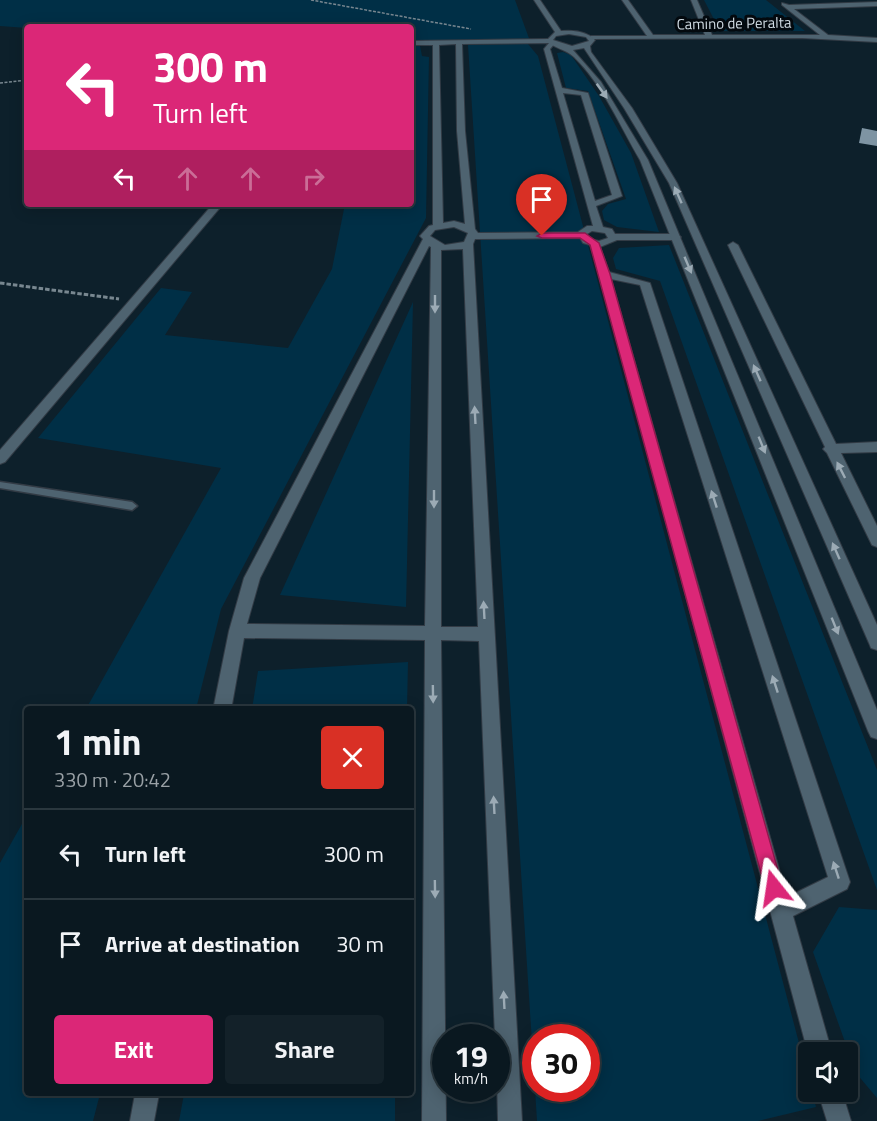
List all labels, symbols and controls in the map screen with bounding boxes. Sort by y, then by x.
street label: Camino de Peralta [676,10,792,36]
text: 300 m [153,34,268,98]
icon: left [54,48,132,126]
one-way arrow [596,83,608,98]
text: Turn left [153,92,247,133]
icon: left [108,162,141,195]
icon: ahead [171,162,204,195]
icon: ahead [234,162,267,195]
icon: right [297,162,330,195]
pin [516,174,567,236]
icon: arrive [525,183,558,216]
one-way arrow [673,186,682,204]
one-way arrow [684,256,693,274]
one-way arrow [430,295,440,314]
one-way arrow [752,364,762,382]
one-way arrow [471,406,480,425]
one-way arrow [757,437,767,455]
one-way arrow [836,462,846,479]
one-way arrow [429,490,439,509]
one-way arrow [709,490,719,508]
one-way arrow [832,543,841,560]
one-way arrow [480,601,489,620]
one-way arrow [830,618,840,636]
one-way arrow [770,675,779,693]
one-way arrow [428,685,438,704]
text: 1 min [54,714,141,769]
button: close [321,726,384,789]
text: 330 m · 20:42 [54,764,171,795]
one-way arrow [490,795,499,814]
text: Turn left [105,837,186,871]
text: 300 m [324,837,384,871]
icon: left [54,838,87,871]
position arrow [742,856,806,920]
one-way arrow [831,861,840,879]
one-way arrow [430,880,440,899]
text: Arrive at destination [105,927,300,961]
text: 30 m [336,927,384,961]
icon: arrive [54,928,87,961]
one-way arrow [500,990,509,1009]
button: Exit [54,1015,213,1084]
button: Share [225,1015,384,1084]
speed limit sign: 30 [522,1024,600,1102]
text: 19 [454,1033,488,1079]
map controls [798,1042,858,1102]
button: sound [798,1042,858,1102]
text: km/h [454,1067,488,1090]

